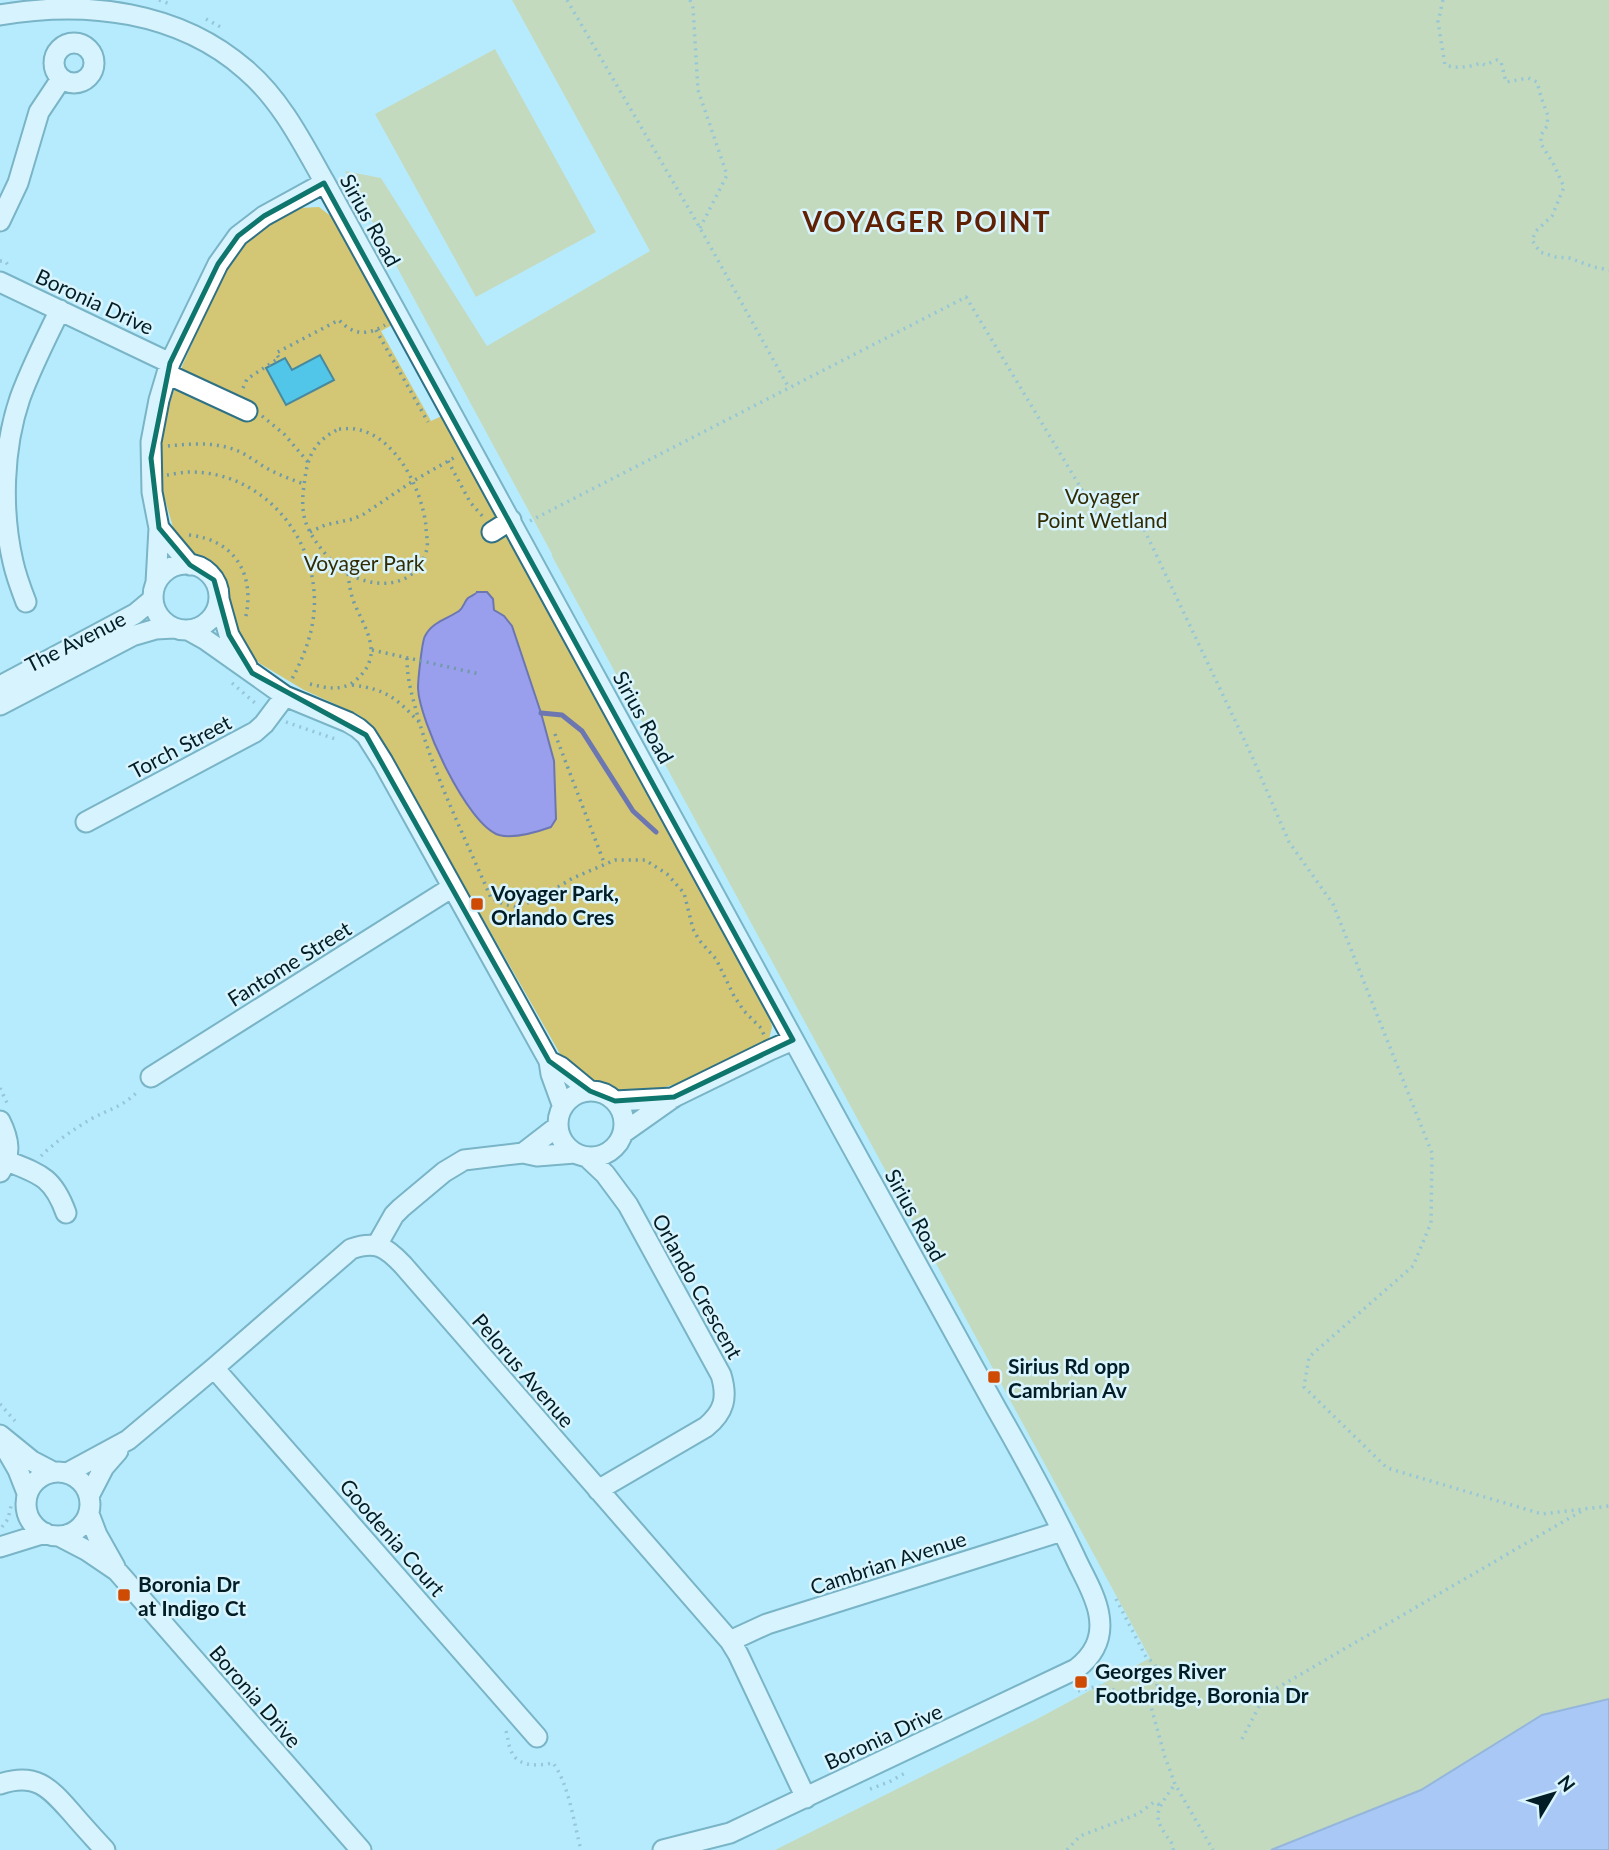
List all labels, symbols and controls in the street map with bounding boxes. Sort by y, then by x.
street label: Sirius Road [335,169,407,271]
district label: VOYAGER POINT [802,204,1052,238]
street label: Boronia Drive [32,263,158,339]
park label: Voyager Point Wetland [1036,483,1168,532]
park label: Voyager Park [304,550,425,575]
street label: The Avenue [21,605,129,677]
street label: Sirius Road [608,666,680,768]
street label: Torch Street [125,709,235,783]
place label: Voyager Park, Orlando Cres [490,880,619,929]
marker: Voyager Park, Orlando Cres [469,896,485,912]
street label: Fantome Street [223,915,356,1011]
street label: Sirius Road [880,1164,952,1266]
street label: Orlando Crescent [648,1209,748,1363]
street label: Pelorus Avenue [468,1308,580,1432]
place label: Sirius Rd opp Cambrian Av [1008,1353,1130,1402]
marker: Sirius Rd opp Cambrian Av [986,1369,1002,1385]
street label: Goodenia Court [335,1473,451,1601]
street label: Cambrian Avenue [807,1525,969,1599]
place label: Boronia Dr at Indigo Ct [138,1571,246,1620]
marker: Boronia Dr at Indigo Ct [116,1587,132,1603]
street label: Boronia Drive [205,1640,307,1752]
place label: Georges River Footbridge, Boronia Dr [1095,1658,1309,1707]
marker: Georges River Footbridge, Boronia Dr [1073,1674,1089,1690]
street label: Boronia Drive [820,1698,946,1774]
north arrow [1518,1759,1588,1829]
text: N [1553,1770,1580,1796]

